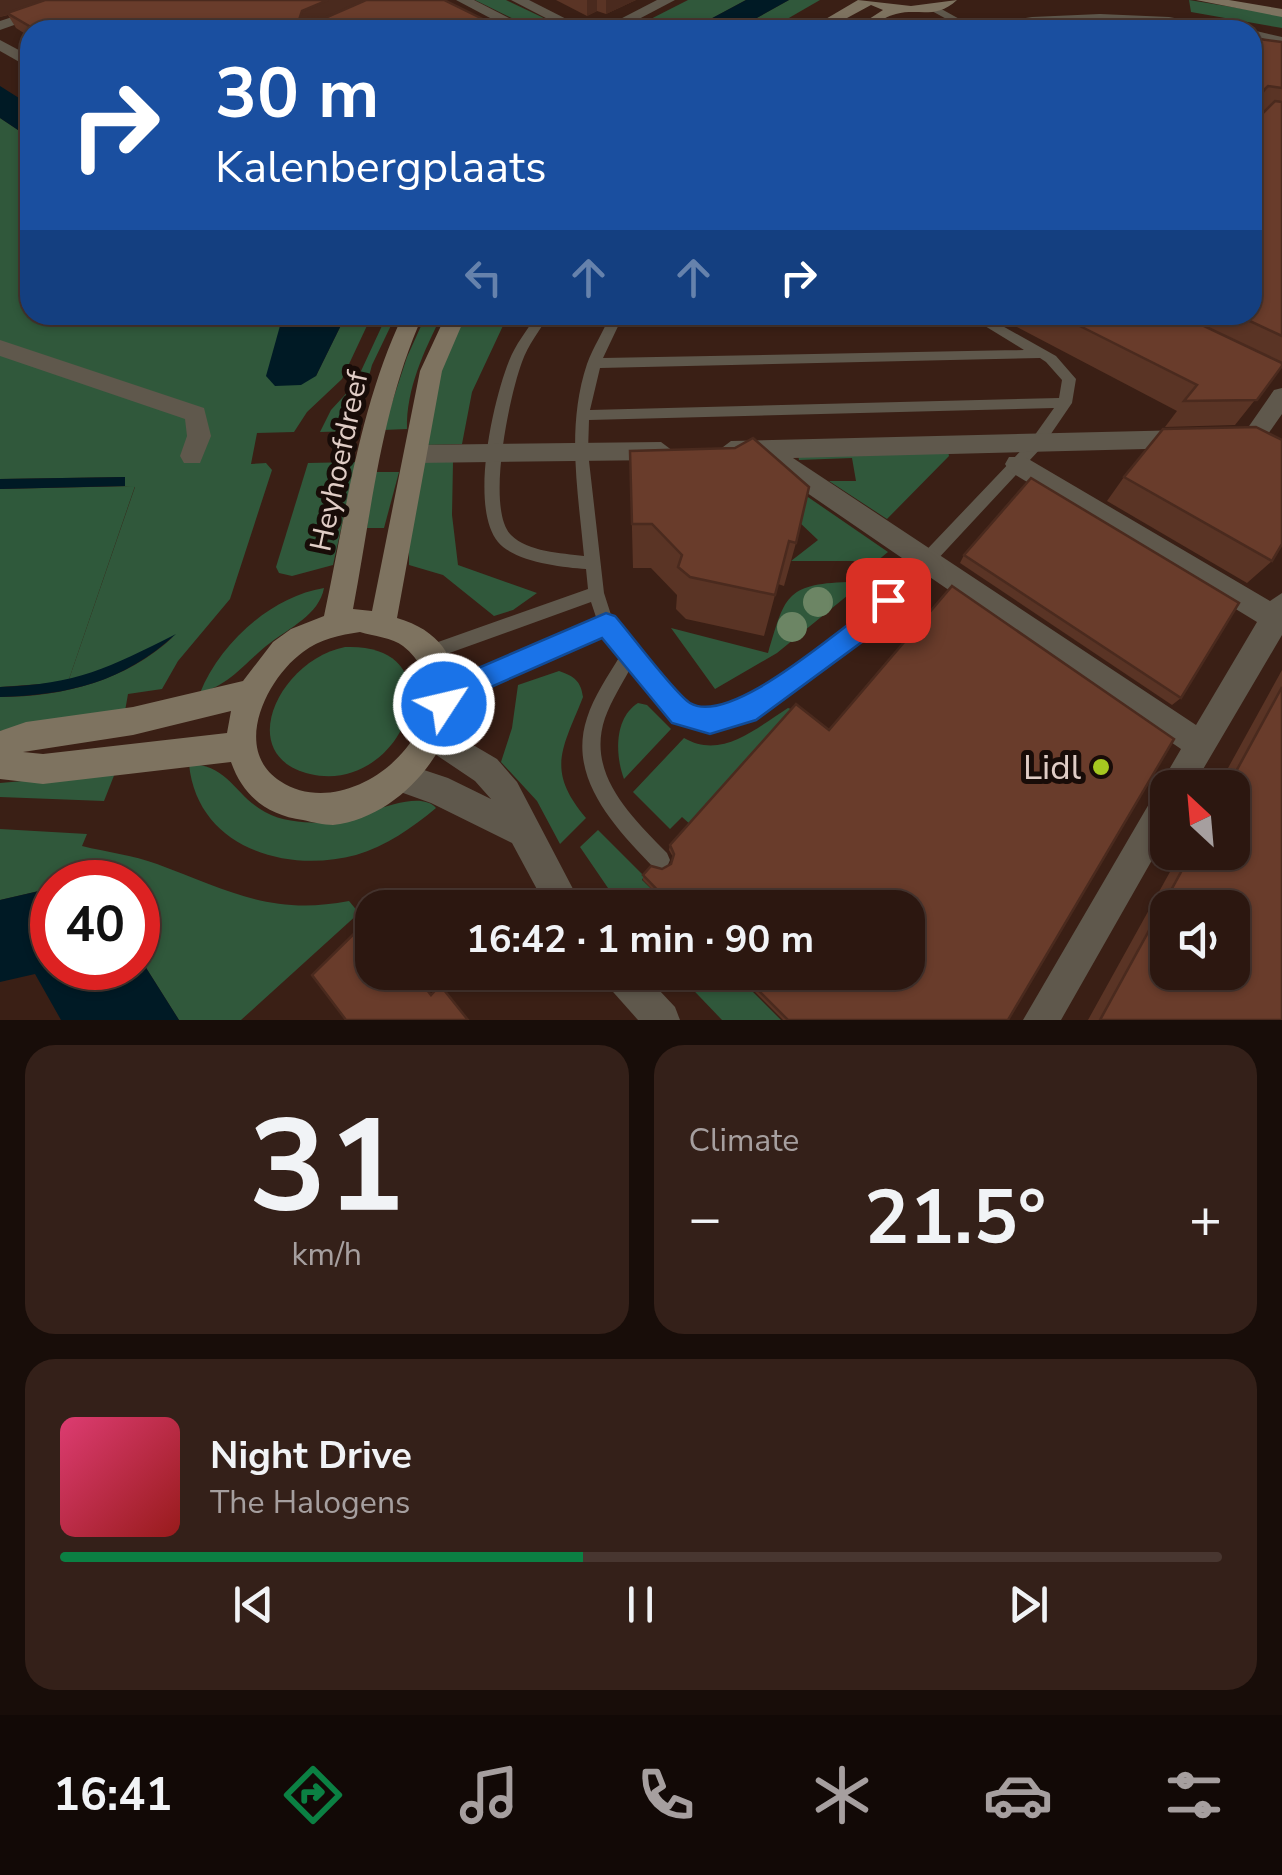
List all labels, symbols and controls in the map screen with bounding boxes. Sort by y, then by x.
text: 30 m [215,46,379,142]
icon: right [50,60,180,190]
text: Kalenbergplaats [215,137,547,198]
icon: left [456,250,511,305]
icon: ahead [561,250,616,305]
icon: ahead [666,250,721,305]
icon: right [771,250,826,305]
street label: Heyhoefdreef [300,366,379,555]
pin [846,558,931,643]
icon: arrive [861,573,916,628]
position arrow [392,652,496,756]
place label: Lidl [1023,744,1082,791]
marker: Lidl [1090,756,1112,778]
north arrow [1150,770,1250,870]
map controls [1150,770,1250,990]
speed limit sign: 40 [30,860,160,990]
button: sound [1150,890,1250,990]
text: 16:42 · 1 min · 90 m [466,914,814,965]
text: 31 [249,1079,405,1256]
text: Climate [689,1119,799,1162]
text: 21.5° [864,1167,1046,1269]
text: − [689,1181,722,1256]
text: + [1189,1181,1222,1256]
text: km/h [291,1233,362,1276]
text: Night Drive [210,1430,412,1481]
text: The Halogens [210,1481,410,1524]
icon: previous [226,1577,281,1632]
icon: pause [613,1577,668,1632]
icon: next [1001,1577,1056,1632]
icon: directions [278,1760,348,1830]
icon: music [454,1760,524,1830]
icon: phone [631,1760,701,1830]
icon: climate [807,1760,877,1830]
icon: car [983,1760,1053,1830]
icon: filters [1159,1760,1229,1830]
text: 16:41 [53,1765,172,1826]

